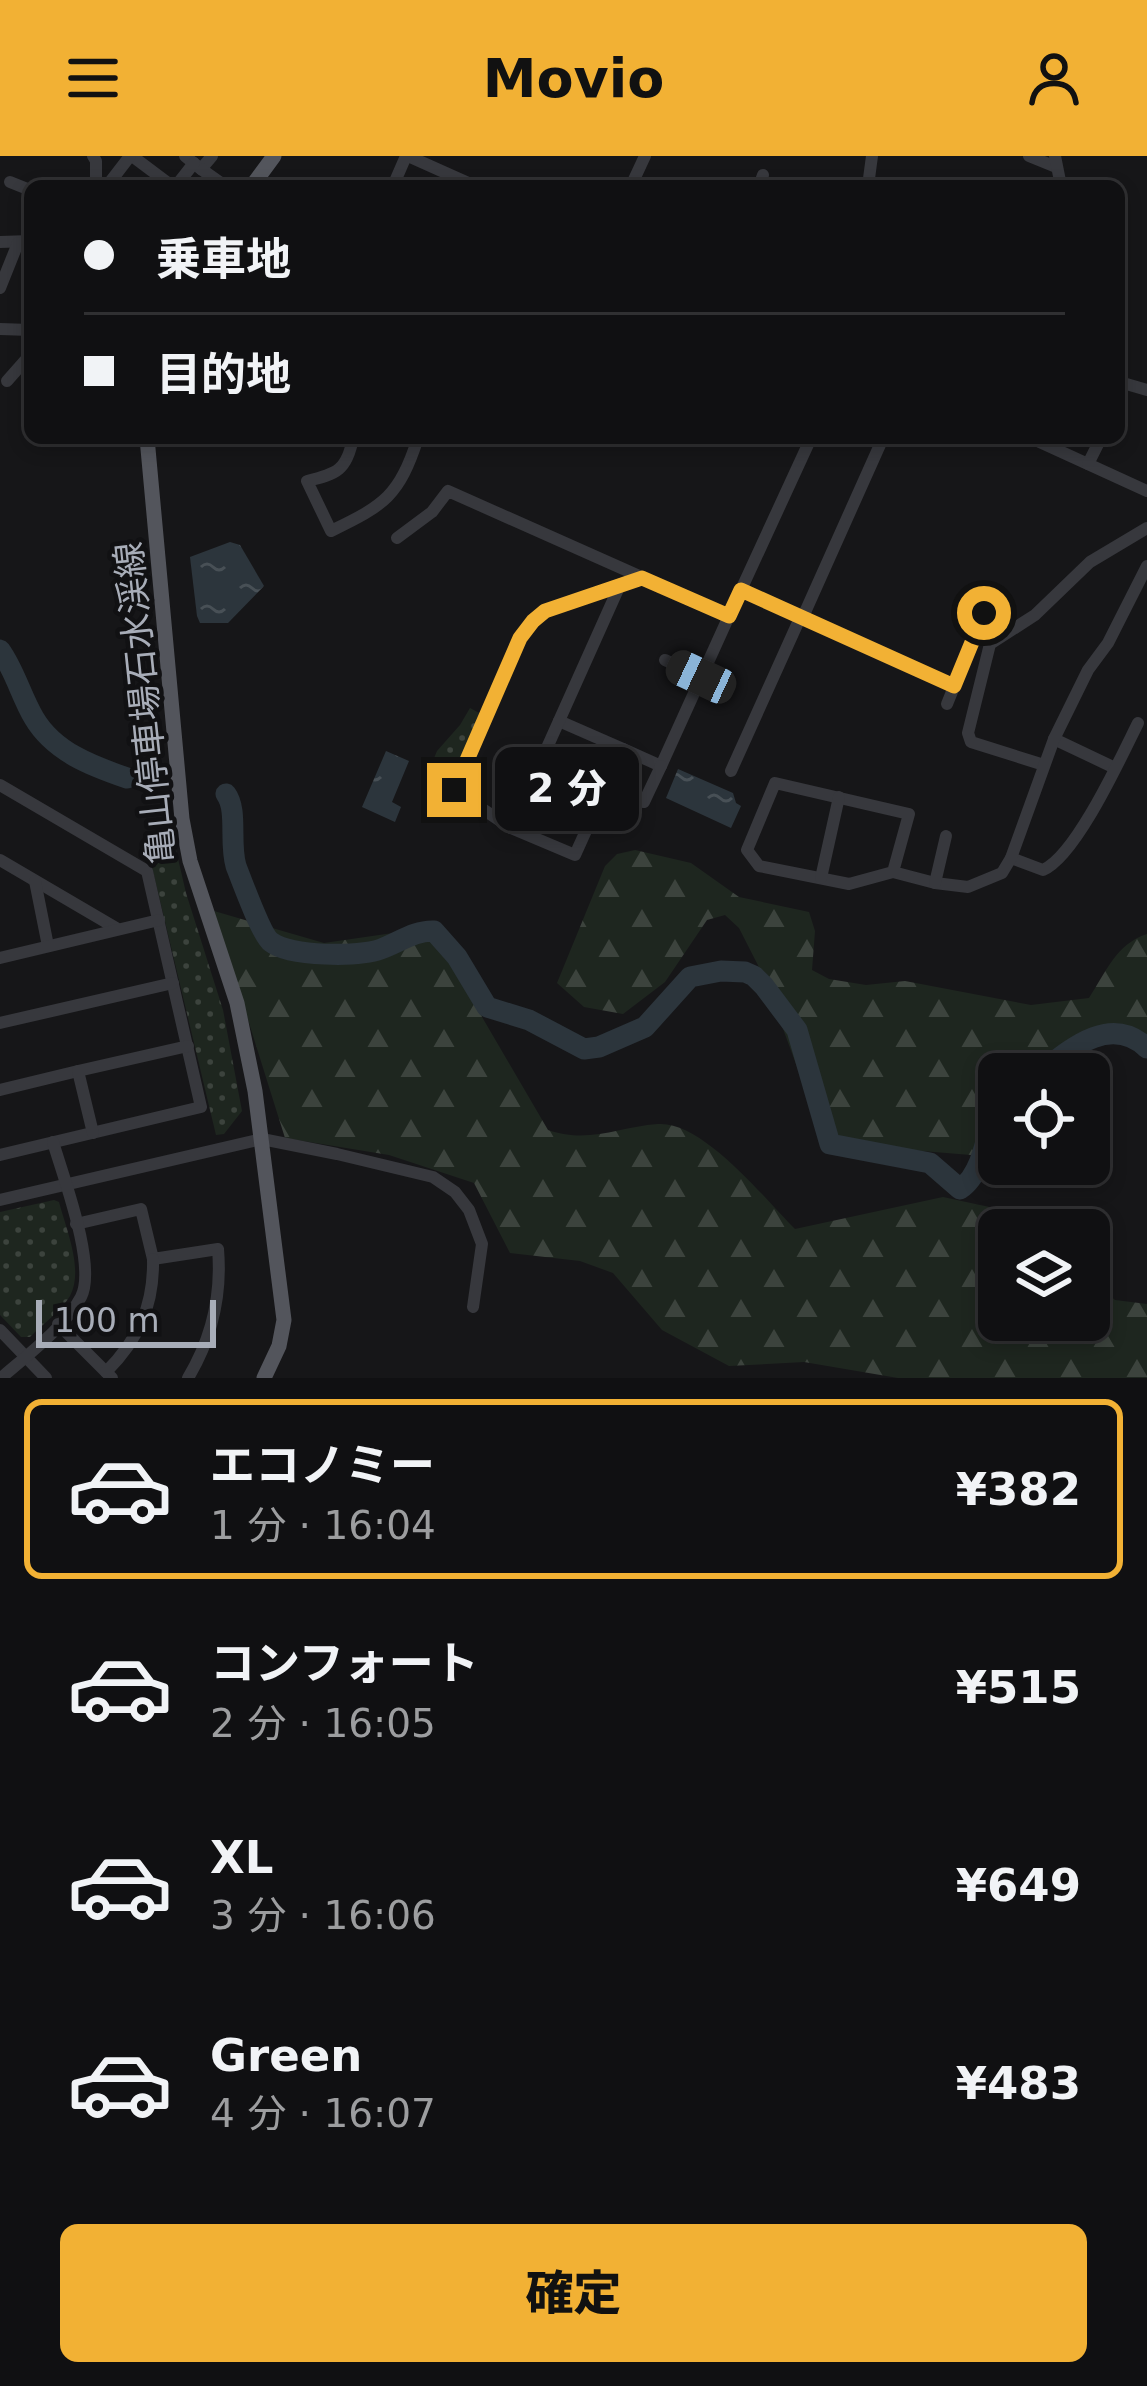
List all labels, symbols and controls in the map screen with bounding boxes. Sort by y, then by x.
icon: menu [60,45,126,111]
icon: person [1021,45,1087,111]
text: Movio [483,47,664,110]
text: 乗車地 [156,233,291,286]
text: 目的地 [156,348,291,401]
street label: 亀山停車場石水渓線 [108,540,182,866]
route start [957,586,1011,640]
car [661,645,741,709]
callout: 2 分 [496,748,640,832]
route end [427,763,481,817]
text: 2 分 [527,766,607,811]
map controls [978,1053,1110,1341]
button: locate [978,1053,1110,1185]
button: layers [978,1209,1110,1341]
scale bar [36,1294,216,1347]
text: 100 m [54,1301,160,1340]
icon: car [66,1435,174,1543]
text: エコノミー [210,1439,435,1492]
text: ¥382 [956,1463,1081,1516]
text: 1 分 · 16:04 [210,1503,436,1548]
icon: car [66,1633,174,1741]
text: コンフォート [210,1637,479,1690]
text: ¥515 [956,1661,1081,1714]
text: 2 分 · 16:05 [210,1701,436,1746]
icon: car [66,1831,174,1939]
text: XL [210,1831,273,1884]
text: ¥649 [956,1859,1081,1912]
text: 3 分 · 16:06 [210,1893,436,1938]
icon: car [66,2029,174,2137]
text: Green [210,2029,362,2082]
text: ¥483 [956,2057,1081,2110]
text: 4 分 · 16:07 [210,2091,436,2136]
button: 確定 [60,2224,1087,2362]

